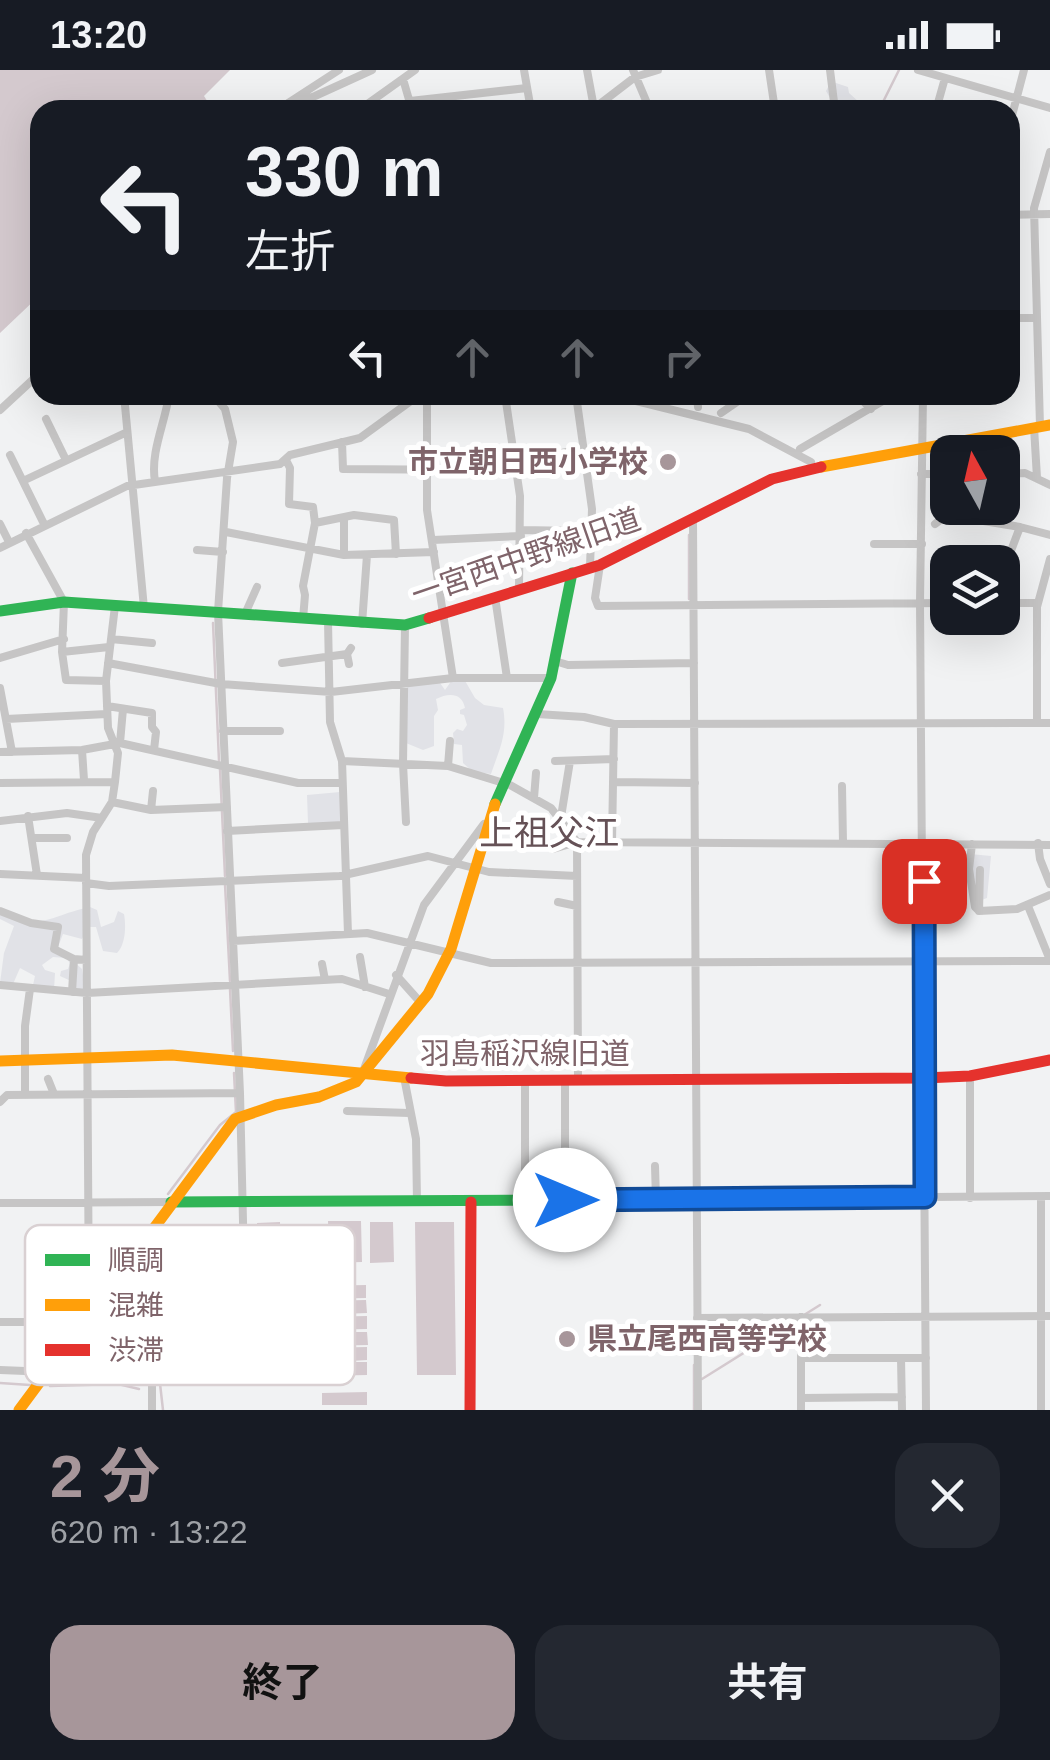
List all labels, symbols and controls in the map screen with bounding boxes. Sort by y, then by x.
text: 13:20 [50,14,147,56]
text: 330 m [245,133,443,211]
icon: left [80,140,210,270]
text: 左折 [245,226,335,277]
icon: left [340,330,395,385]
icon: ahead [445,330,500,385]
icon: ahead [550,330,605,385]
icon: right [655,330,710,385]
north arrow [930,435,1020,525]
map controls [930,435,1020,635]
place label: 市立朝日西小学校 [408,445,648,478]
marker: 市立朝日西小学校 [657,451,679,473]
street label: 一宮西中野線旧道 [407,502,645,611]
button: layers [930,545,1020,635]
district label: 上祖父江 [479,813,619,852]
pin [882,839,967,924]
icon: arrive [897,854,952,909]
street label: 羽島稲沢線旧道 [420,1037,630,1070]
position arrow [513,1148,617,1252]
legend [25,1225,355,1385]
text: 順調 [108,1245,164,1276]
text: 混雑 [108,1290,164,1321]
place label: 県立尾西高等学校 [587,1322,827,1355]
marker: 県立尾西高等学校 [556,1328,578,1350]
text: 渋滞 [108,1335,164,1366]
text: 2 分 [50,1443,160,1510]
button: close [895,1443,1000,1548]
text: 620 m · 13:22 [50,1514,247,1550]
button: 終了 [50,1625,515,1740]
button: 共有 [535,1625,1000,1740]

